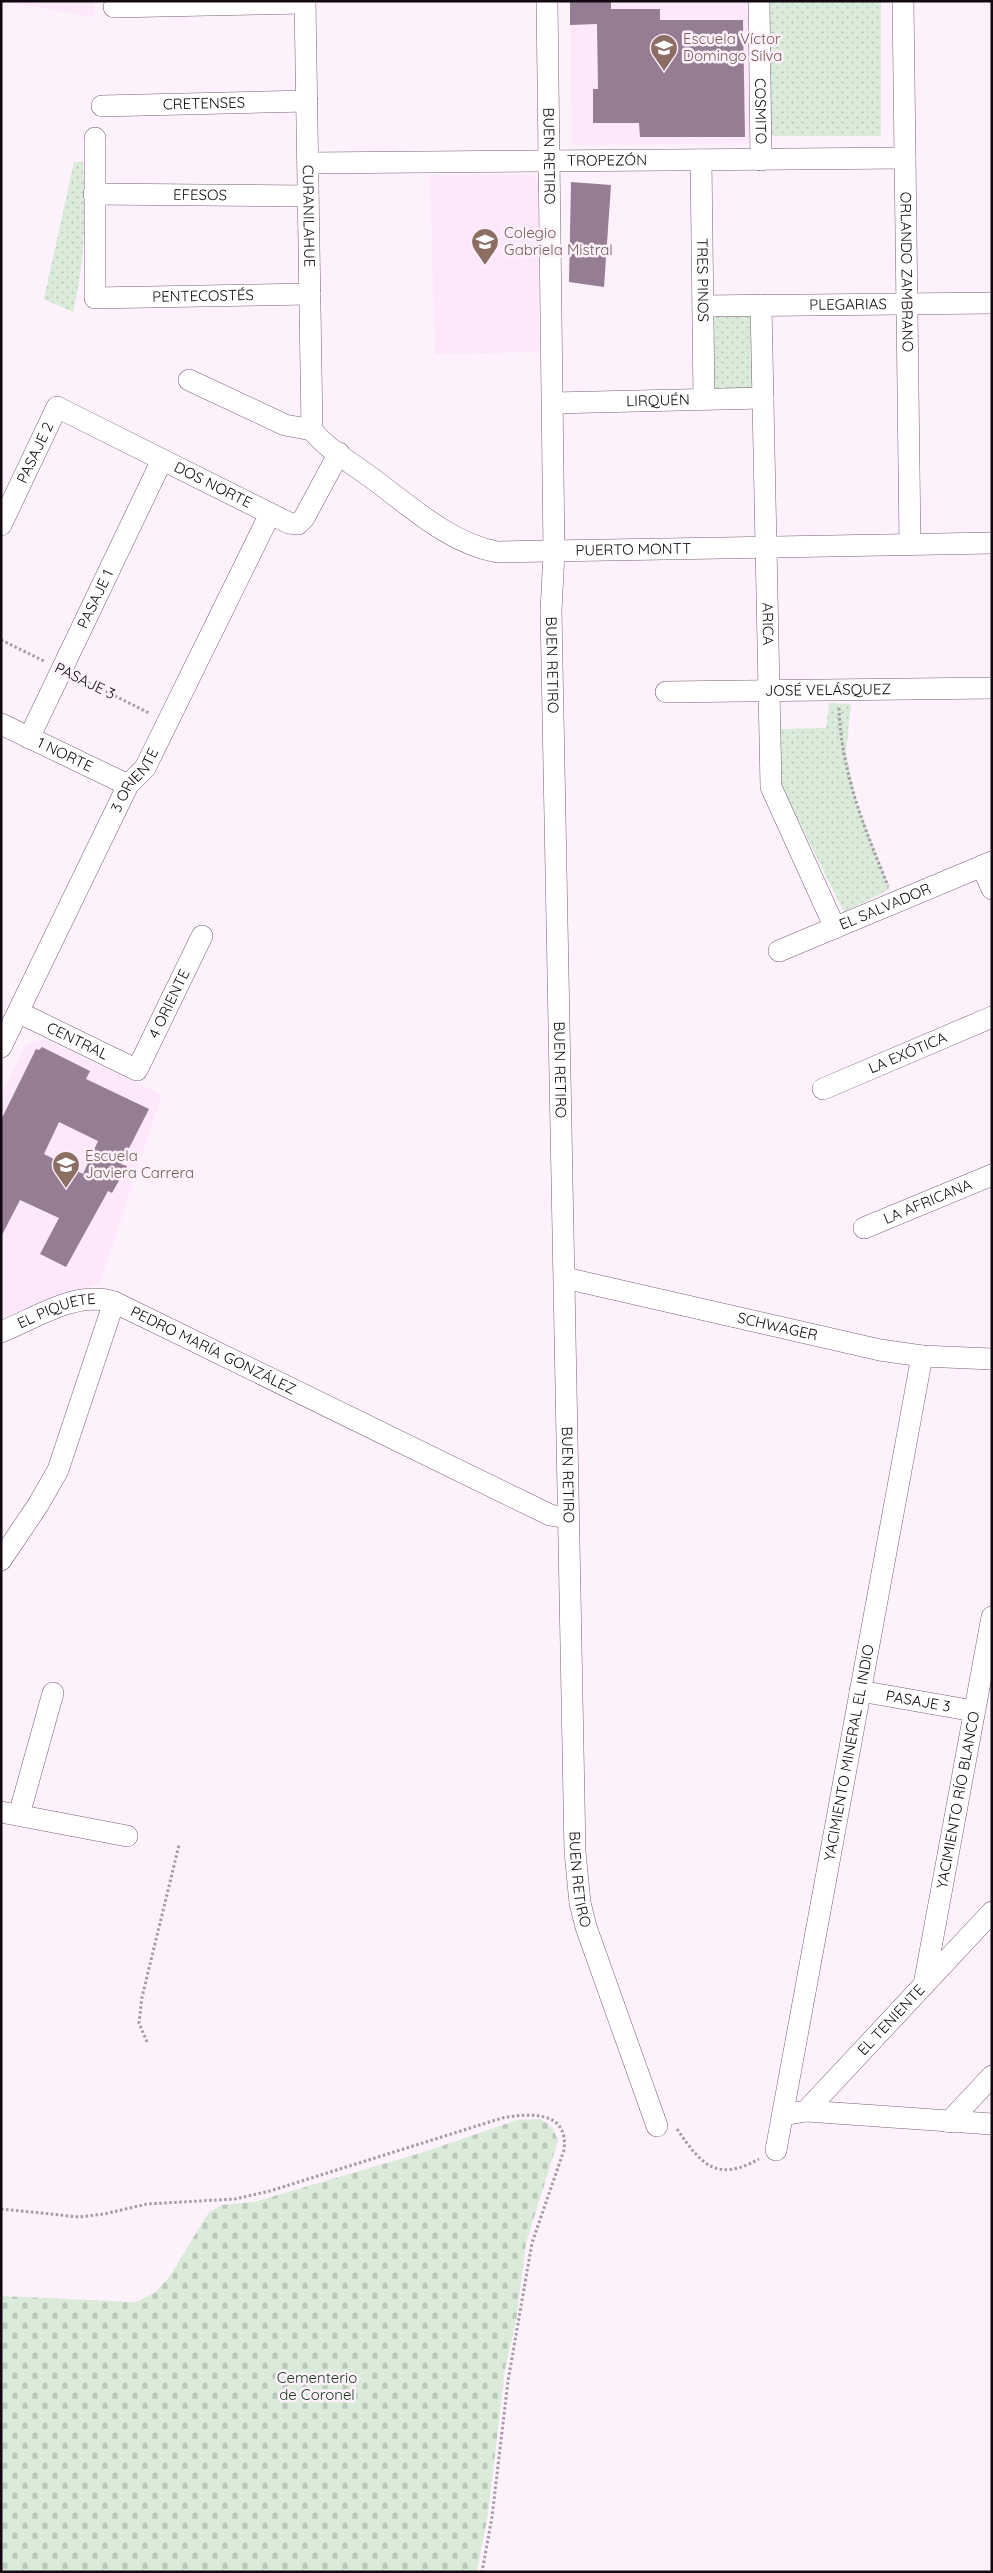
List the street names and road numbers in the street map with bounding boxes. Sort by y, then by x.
street label: COSMITO [751,78,771,144]
street label: CRETENSES [163,93,245,114]
street label: BUEN RETIRO [539,107,560,205]
street label: TROPEZÓN [567,150,647,170]
street label: CURANILAHUE [299,164,319,267]
street label: EFESOS [173,185,227,204]
street label: ORLANDO ZAMBRANO [896,192,918,352]
street label: TRES PINOS [693,238,713,322]
street label: PENTECOSTÉS [152,285,254,306]
street label: PLEGARIAS [809,294,887,314]
street label: LIRQUÉN [626,390,690,410]
street label: PASAJE 2 [12,419,58,486]
street label: DOS NORTE [171,457,255,512]
street label: PUERTO MONTT [575,538,691,560]
street label: PASAJE 1 [73,566,117,631]
street label: ARICA [758,602,778,646]
street label: BUEN RETIRO [542,616,563,713]
street label: PASAJE 3 [52,658,119,703]
street label: JOSÉ VELÁSQUEZ [765,679,891,700]
street label: 1 NORTE [34,733,96,776]
street label: 3 ORIENTE [106,745,162,815]
street label: EL SALVADOR [836,879,934,934]
street label: 4 ORIENTE [144,966,193,1041]
street label: CENTRAL [44,1017,111,1063]
street label: BUEN RETIRO [550,1021,571,1118]
street label: LA EXÓTICA [865,1027,950,1078]
street label: LA AFRICANA [880,1174,975,1228]
street label: EL PIQUETE [14,1289,96,1332]
street label: PEDRO MARÍA GONZÁLEZ [127,1302,299,1398]
street label: SCHWAGER [736,1308,820,1344]
street label: BUEN RETIRO [558,1426,579,1523]
street label: YACIMIENTO MINERAL EL INDIO [819,1643,878,1862]
street label: PASAJE 3 [884,1686,952,1716]
street label: YACIMIENTO RÍO BLANCO [932,1710,983,1890]
street label: BUEN RETIRO [566,1831,596,1929]
street label: EL TENIENTE [853,1980,928,2059]

